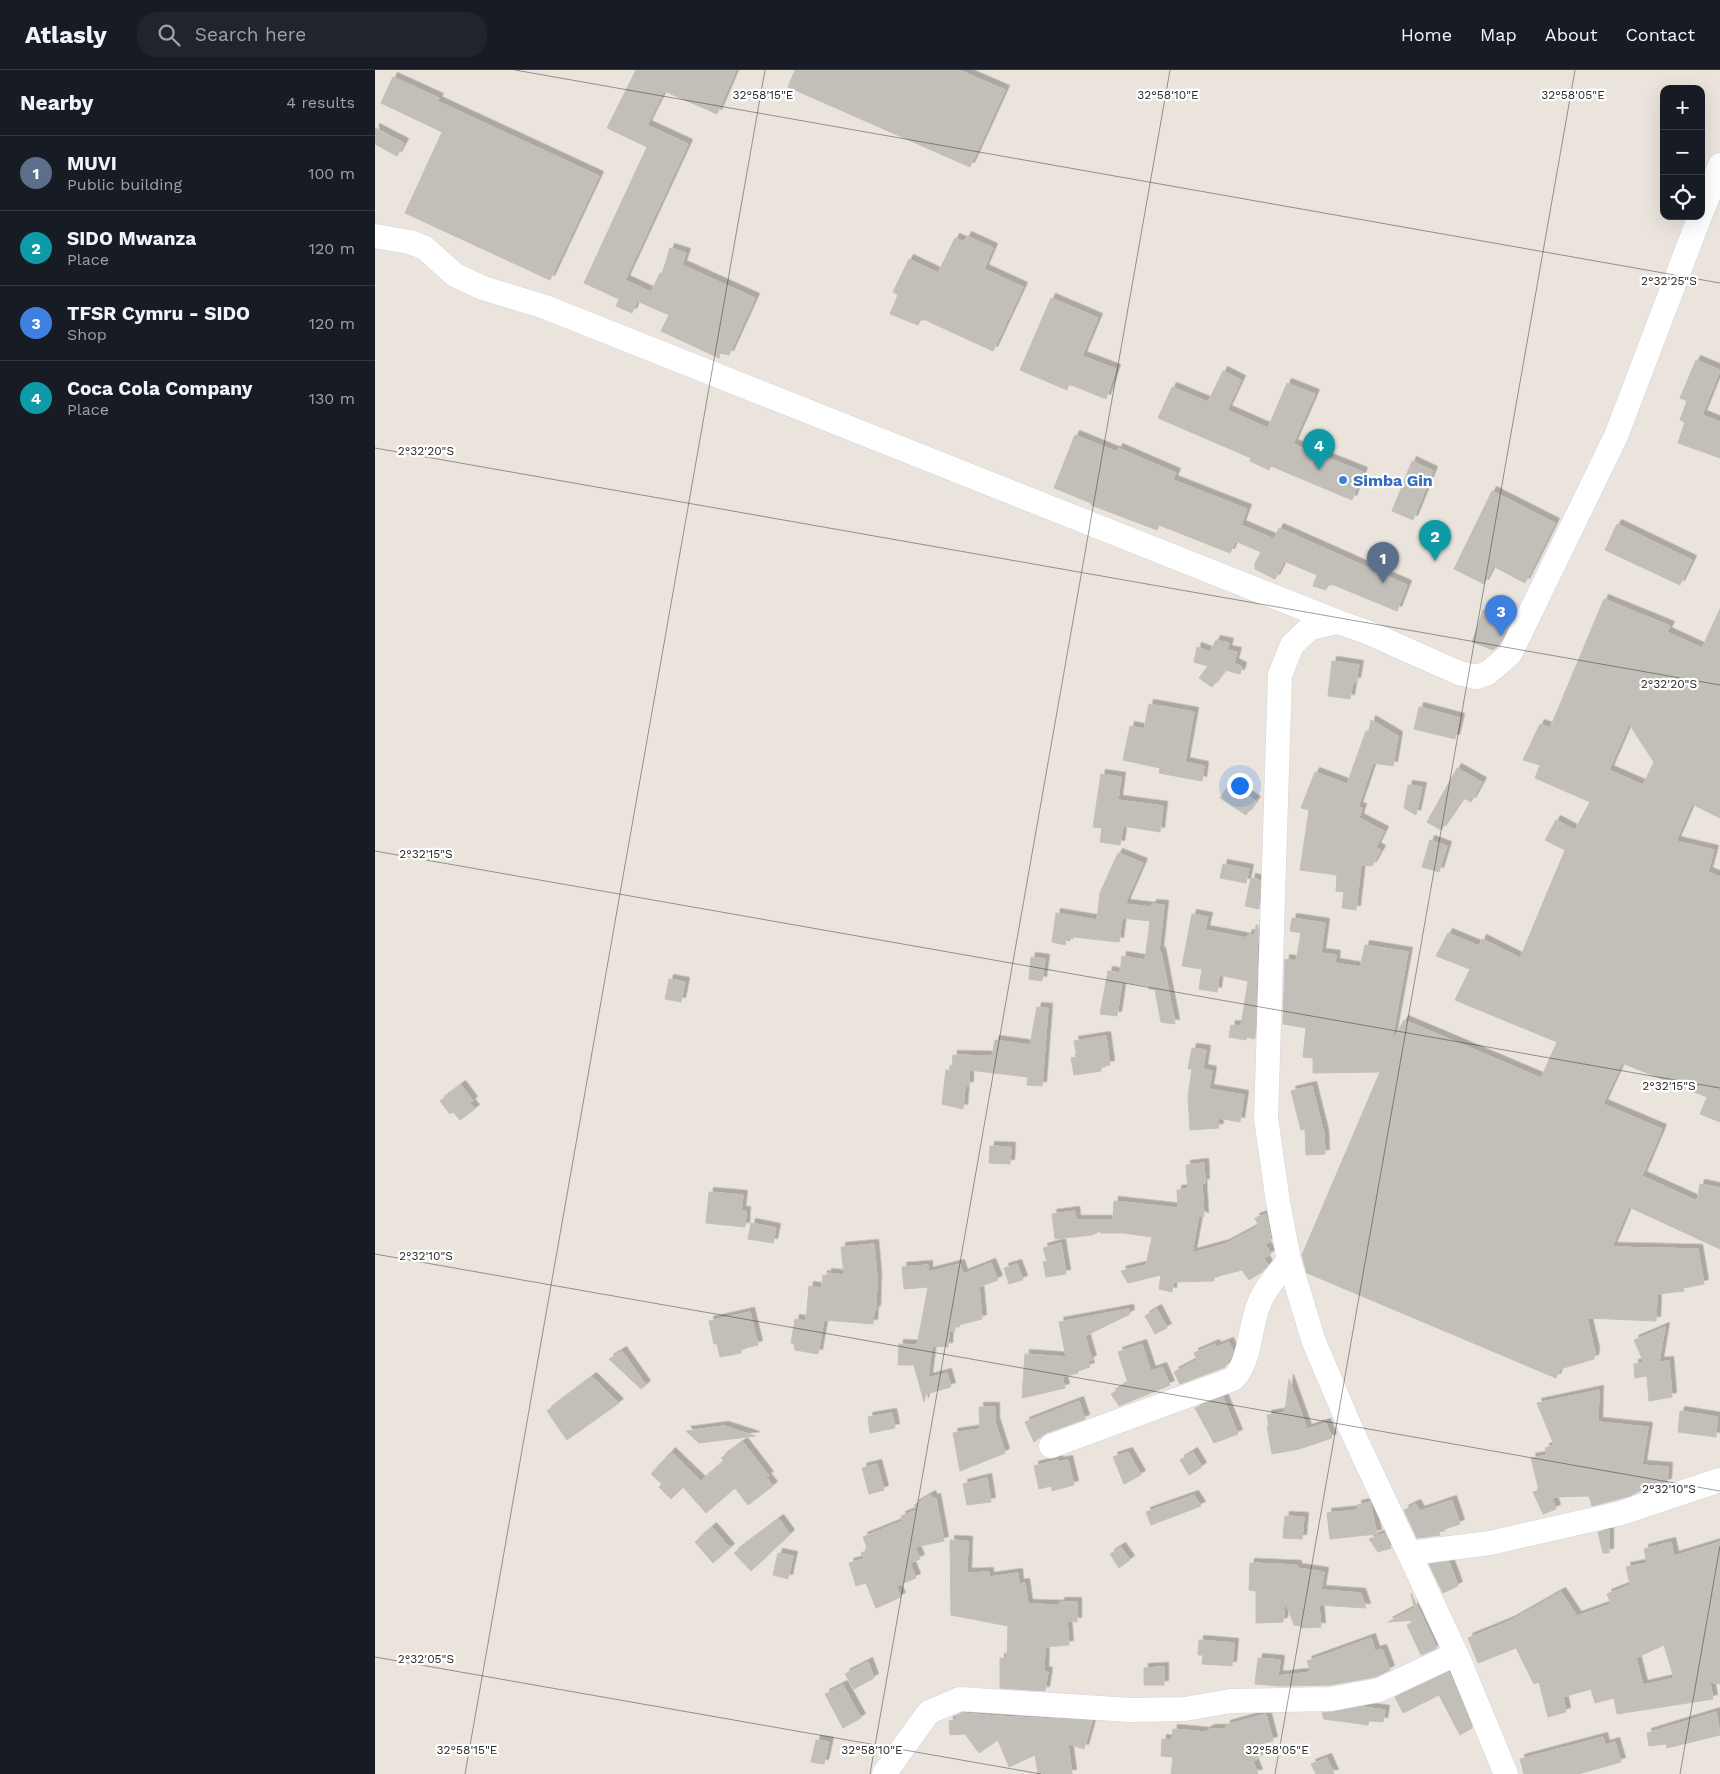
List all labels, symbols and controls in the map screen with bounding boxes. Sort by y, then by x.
search box [137,12,487,57]
text: Atlasly [25,21,107,49]
icon: search [155,21,183,49]
text: Search here [195,23,306,46]
text: Home [1401,24,1452,45]
text: Map [1480,24,1517,45]
text: About [1545,24,1597,45]
text: Contact [1625,24,1695,45]
map controls [1660,85,1705,220]
button: + [1660,85,1705,130]
text: 32°58'15"E [733,88,794,102]
text: 32°58'10"E [1137,88,1199,102]
text: 32°58'05"E [1541,88,1605,102]
text: Nearby [20,90,93,115]
text: 4 results [286,93,355,112]
button: − [1660,130,1705,175]
text: MUVI [67,152,117,175]
text: 1 [33,164,39,183]
text: 100 m [308,164,355,183]
text: Public building [67,175,182,194]
button: locate [1660,175,1705,220]
text: SIDO Mwanza [67,227,196,250]
text: 2 [31,239,41,258]
text: 120 m [309,239,355,258]
text: Place [67,250,109,269]
text: 2°32'25"S [1641,274,1697,288]
text: TFSR Cymru - SIDO [67,302,250,325]
text: 3 [31,314,41,333]
text: 120 m [309,314,355,333]
text: Shop [67,325,107,344]
text: Coca Cola Company [67,377,252,400]
text: 4 [31,389,41,408]
text: 130 m [309,389,355,408]
text: Place [67,400,109,419]
pin: 4 [1303,429,1335,470]
text: 2°32'20"S [398,444,454,458]
place label: Simba Gin [1353,471,1433,490]
marker: Simba Gin [1337,474,1349,486]
pin: 2 [1419,520,1451,561]
pin: 1 [1367,542,1399,583]
pin: 3 [1485,595,1517,636]
text: 2°32'20"S [1641,677,1697,691]
your location [1227,773,1253,799]
text: 2°32'15"S [399,847,453,861]
text: 2°32'15"S [1642,1079,1696,1093]
text: 2°32'10"S [399,1249,453,1263]
text: 2°32'10"S [1642,1482,1696,1496]
text: 2°32'05"S [398,1652,454,1666]
text: 32°58'15"E [437,1743,498,1757]
text: 32°58'10"E [841,1743,903,1757]
text: 32°58'05"E [1245,1743,1309,1757]

